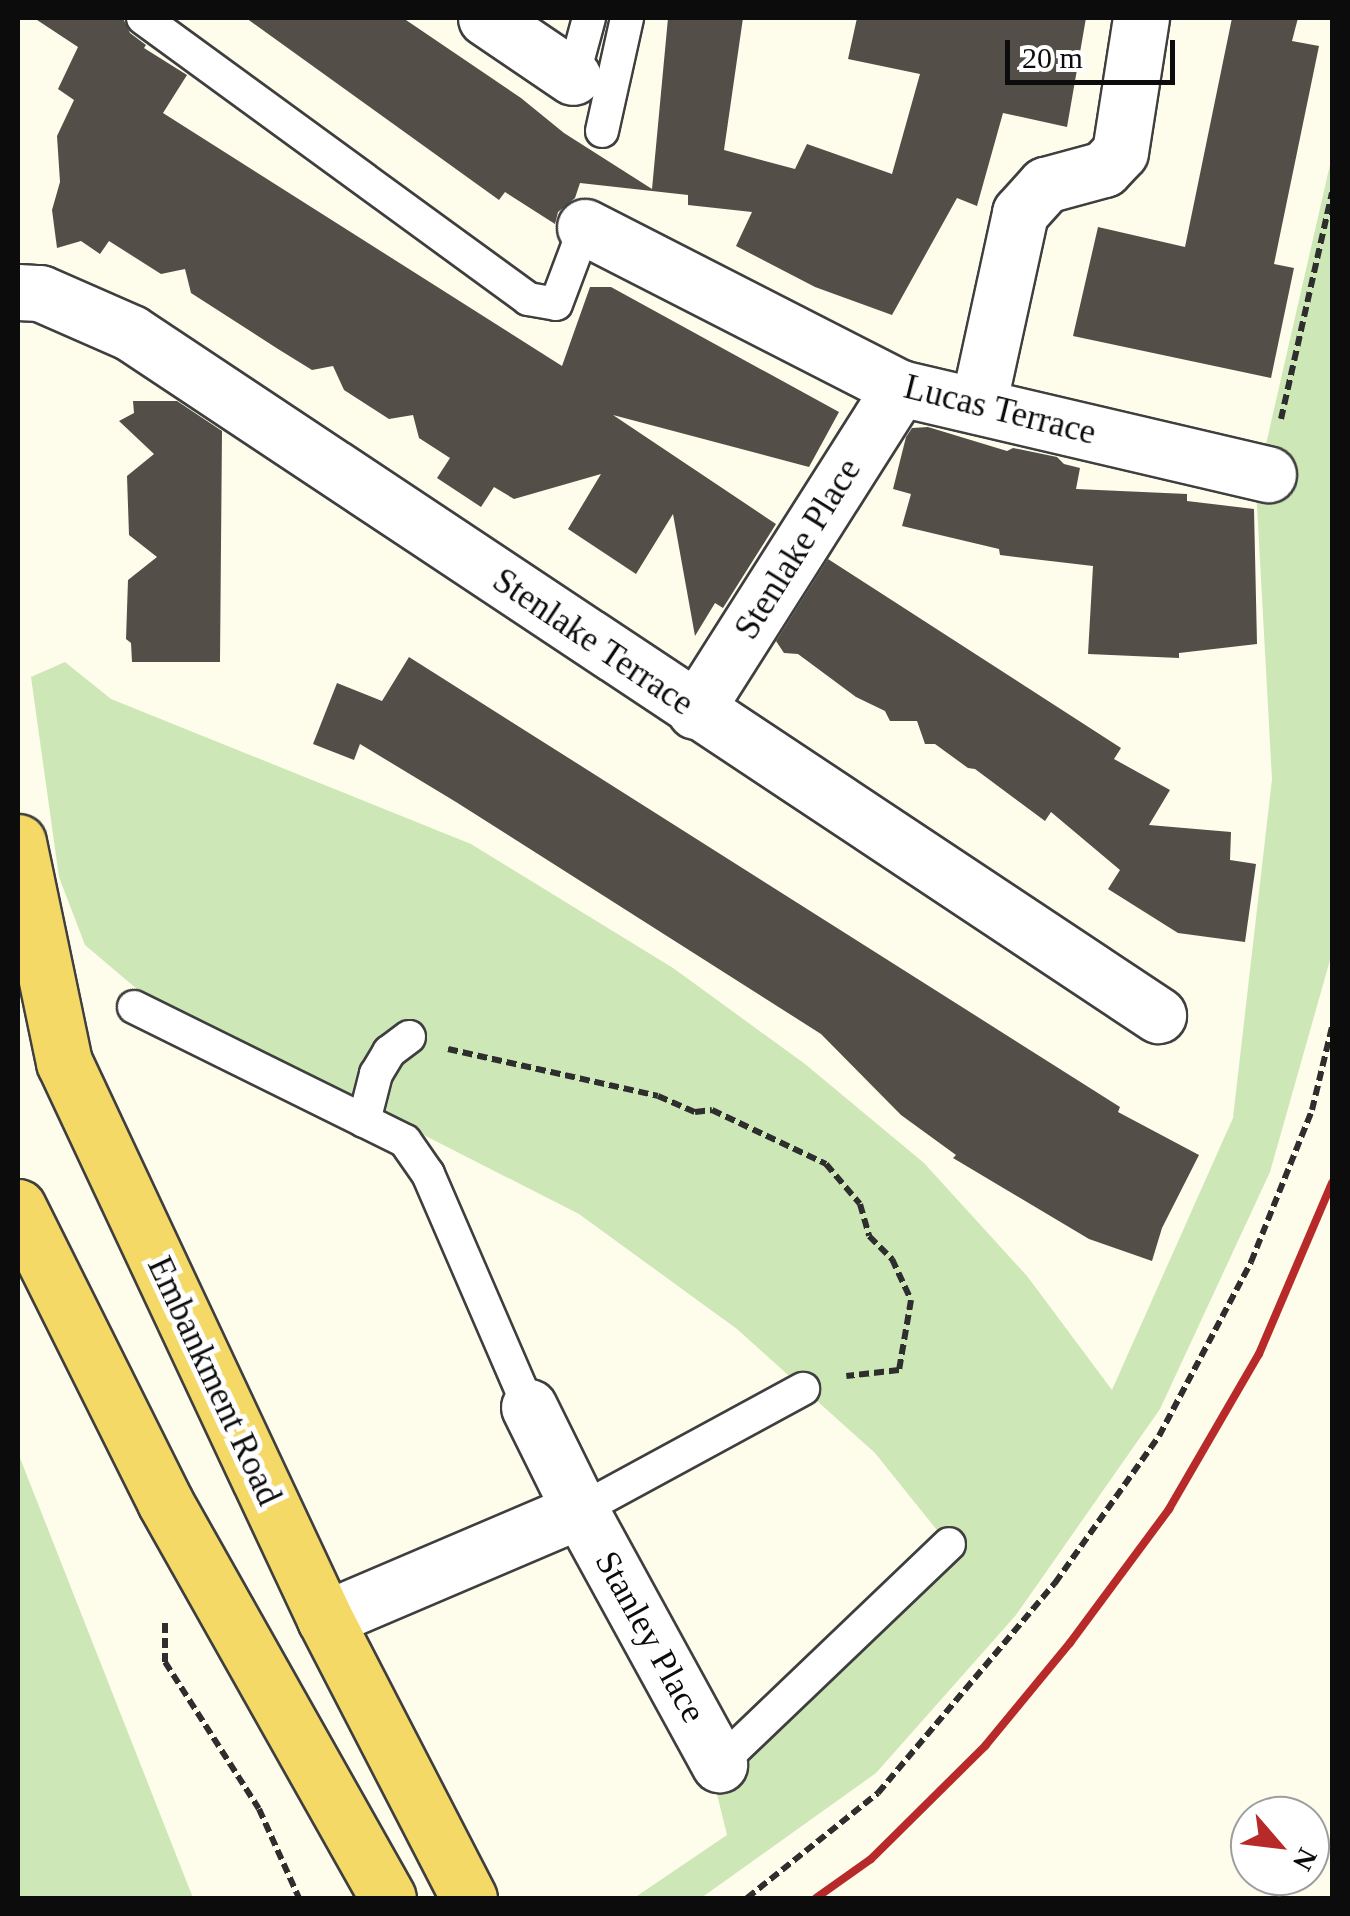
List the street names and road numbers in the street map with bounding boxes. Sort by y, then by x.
street label: Lucas Terrace [899,366,1101,454]
street label: Stenlake Place [726,451,870,647]
street label: Stenlake Terrace [484,559,702,725]
street label: Embankment Road [138,1250,290,1512]
street label: Stanley Place [586,1544,714,1730]

